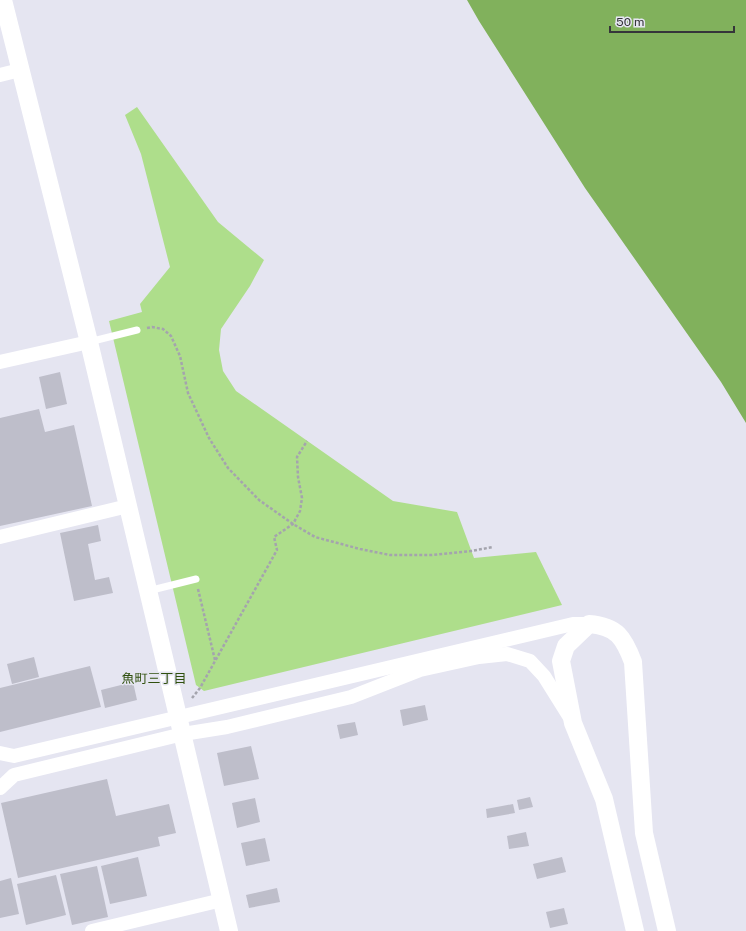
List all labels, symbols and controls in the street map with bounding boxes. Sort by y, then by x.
scale bar [610,8,734,34]
text: 50 m [616,15,644,29]
district label: 魚町三丁目 [121,671,187,686]

